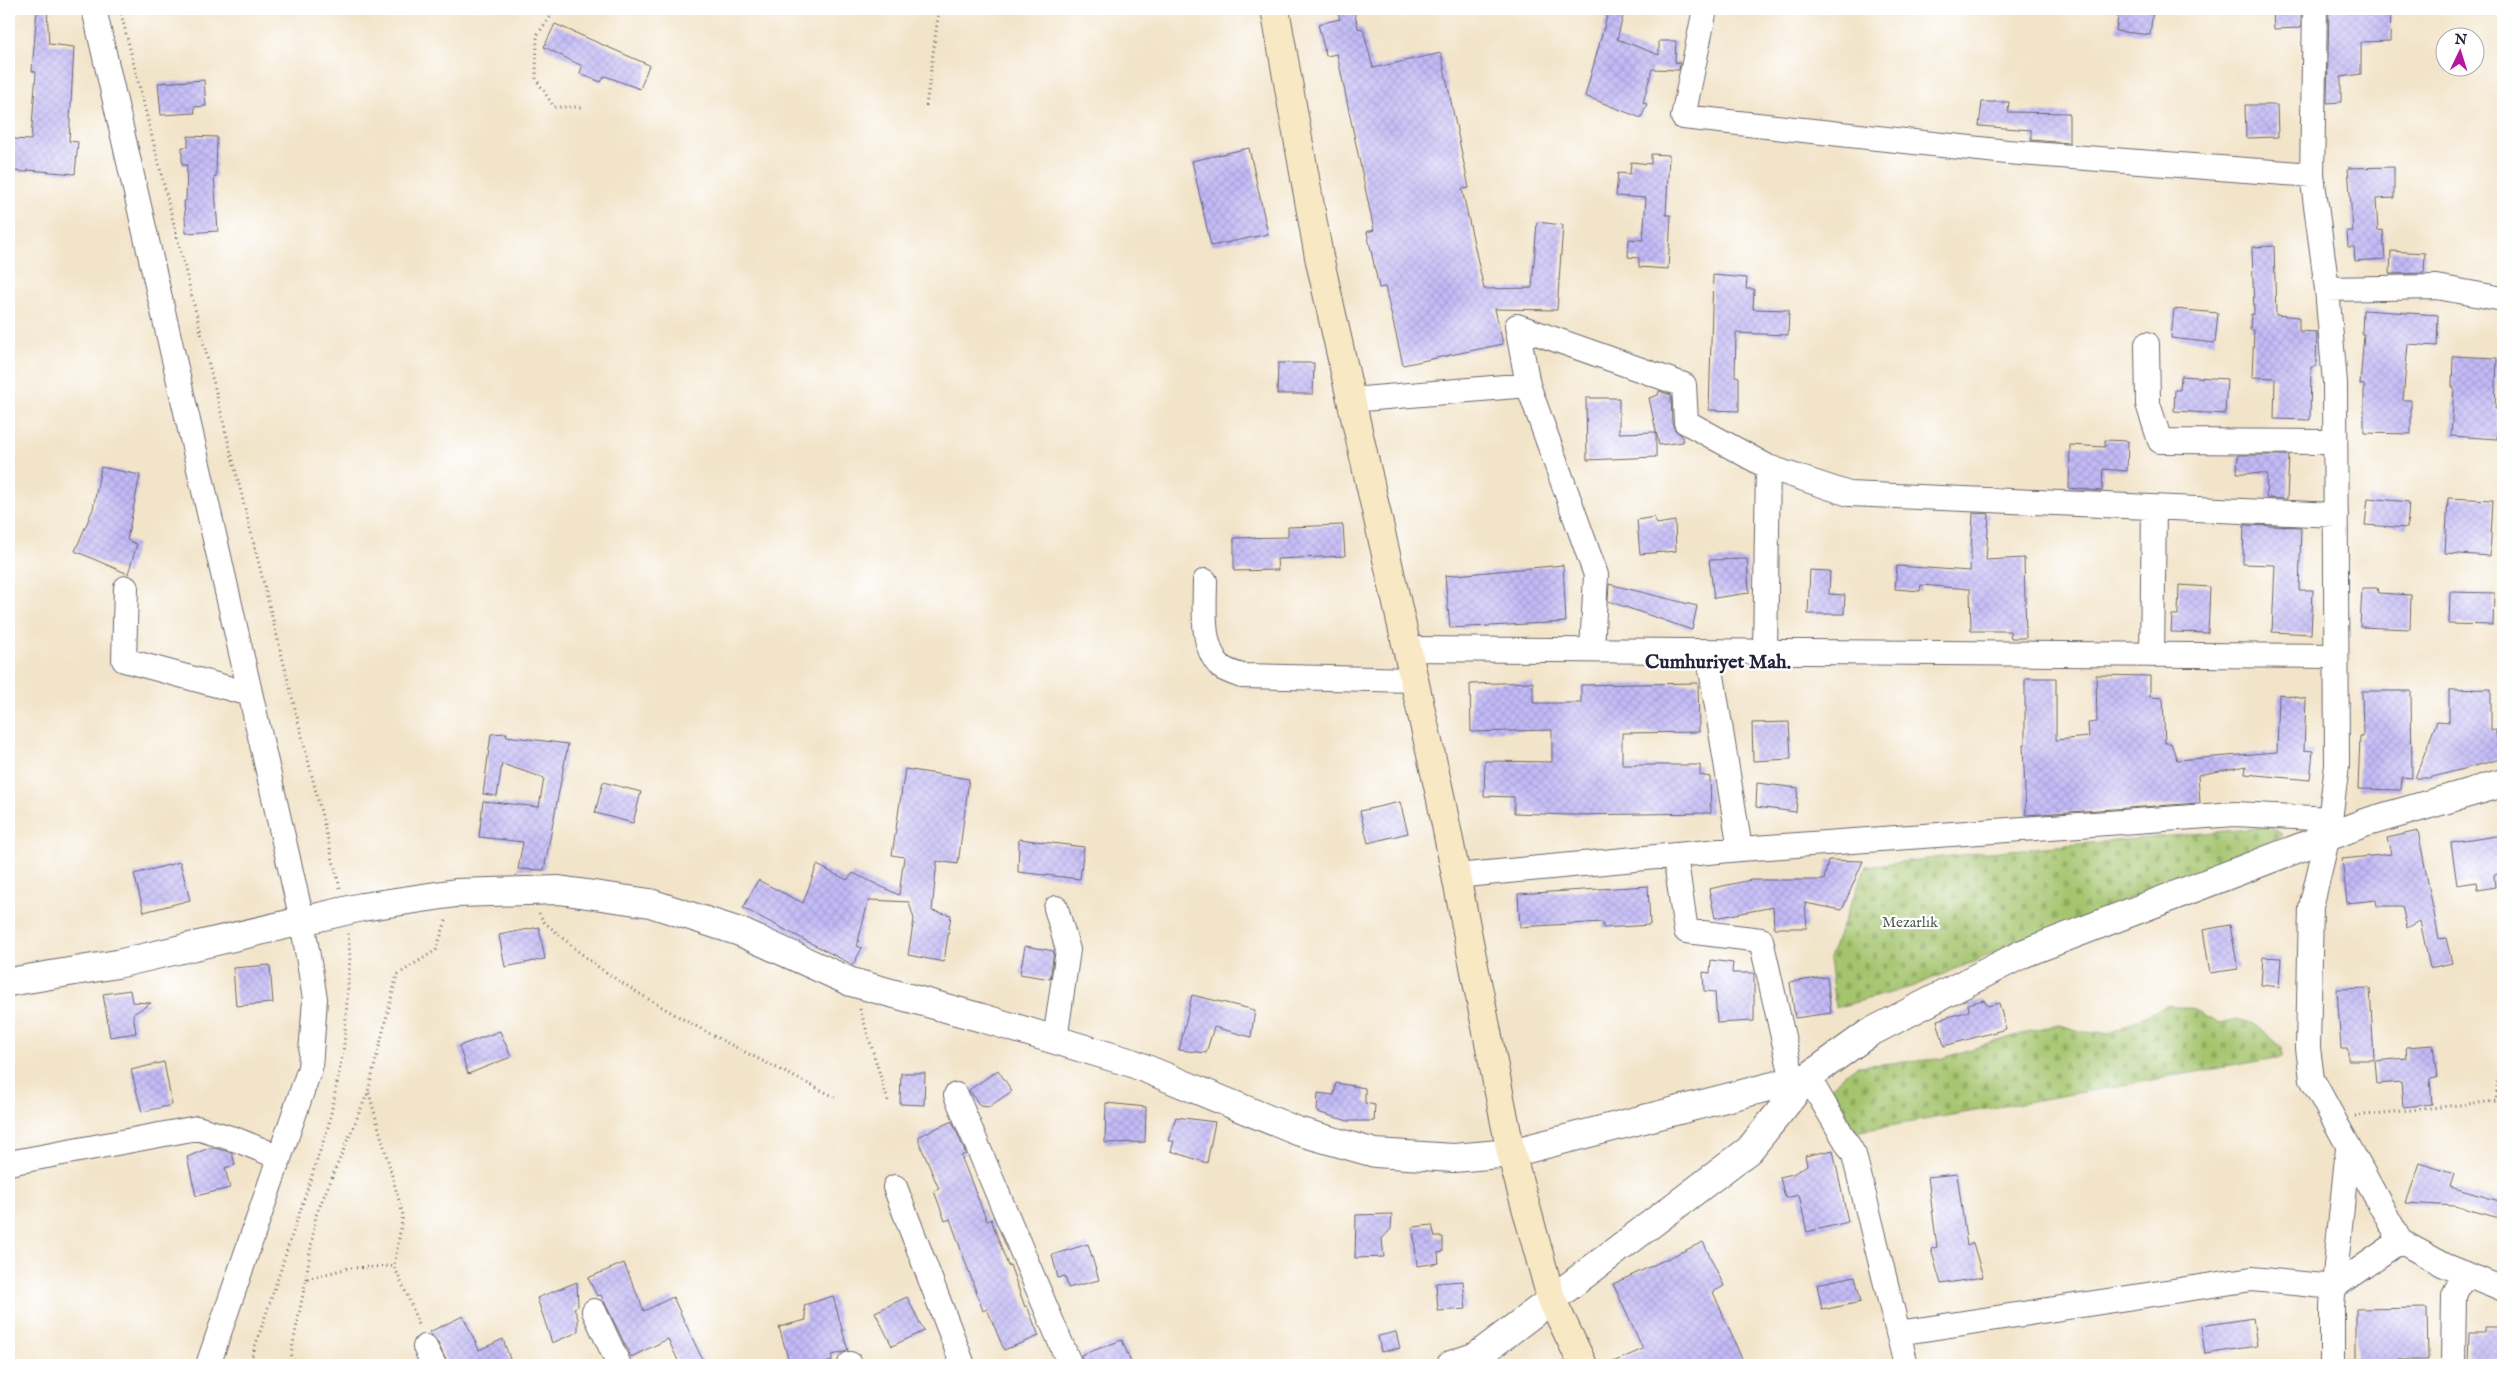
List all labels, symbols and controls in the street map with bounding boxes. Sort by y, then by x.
north arrow [2434,28,2484,78]
text: N [2453,31,2468,49]
district label: Cumhuriyet Mah. [1645,650,1791,675]
park label: Mezarlık [1882,913,1939,932]

